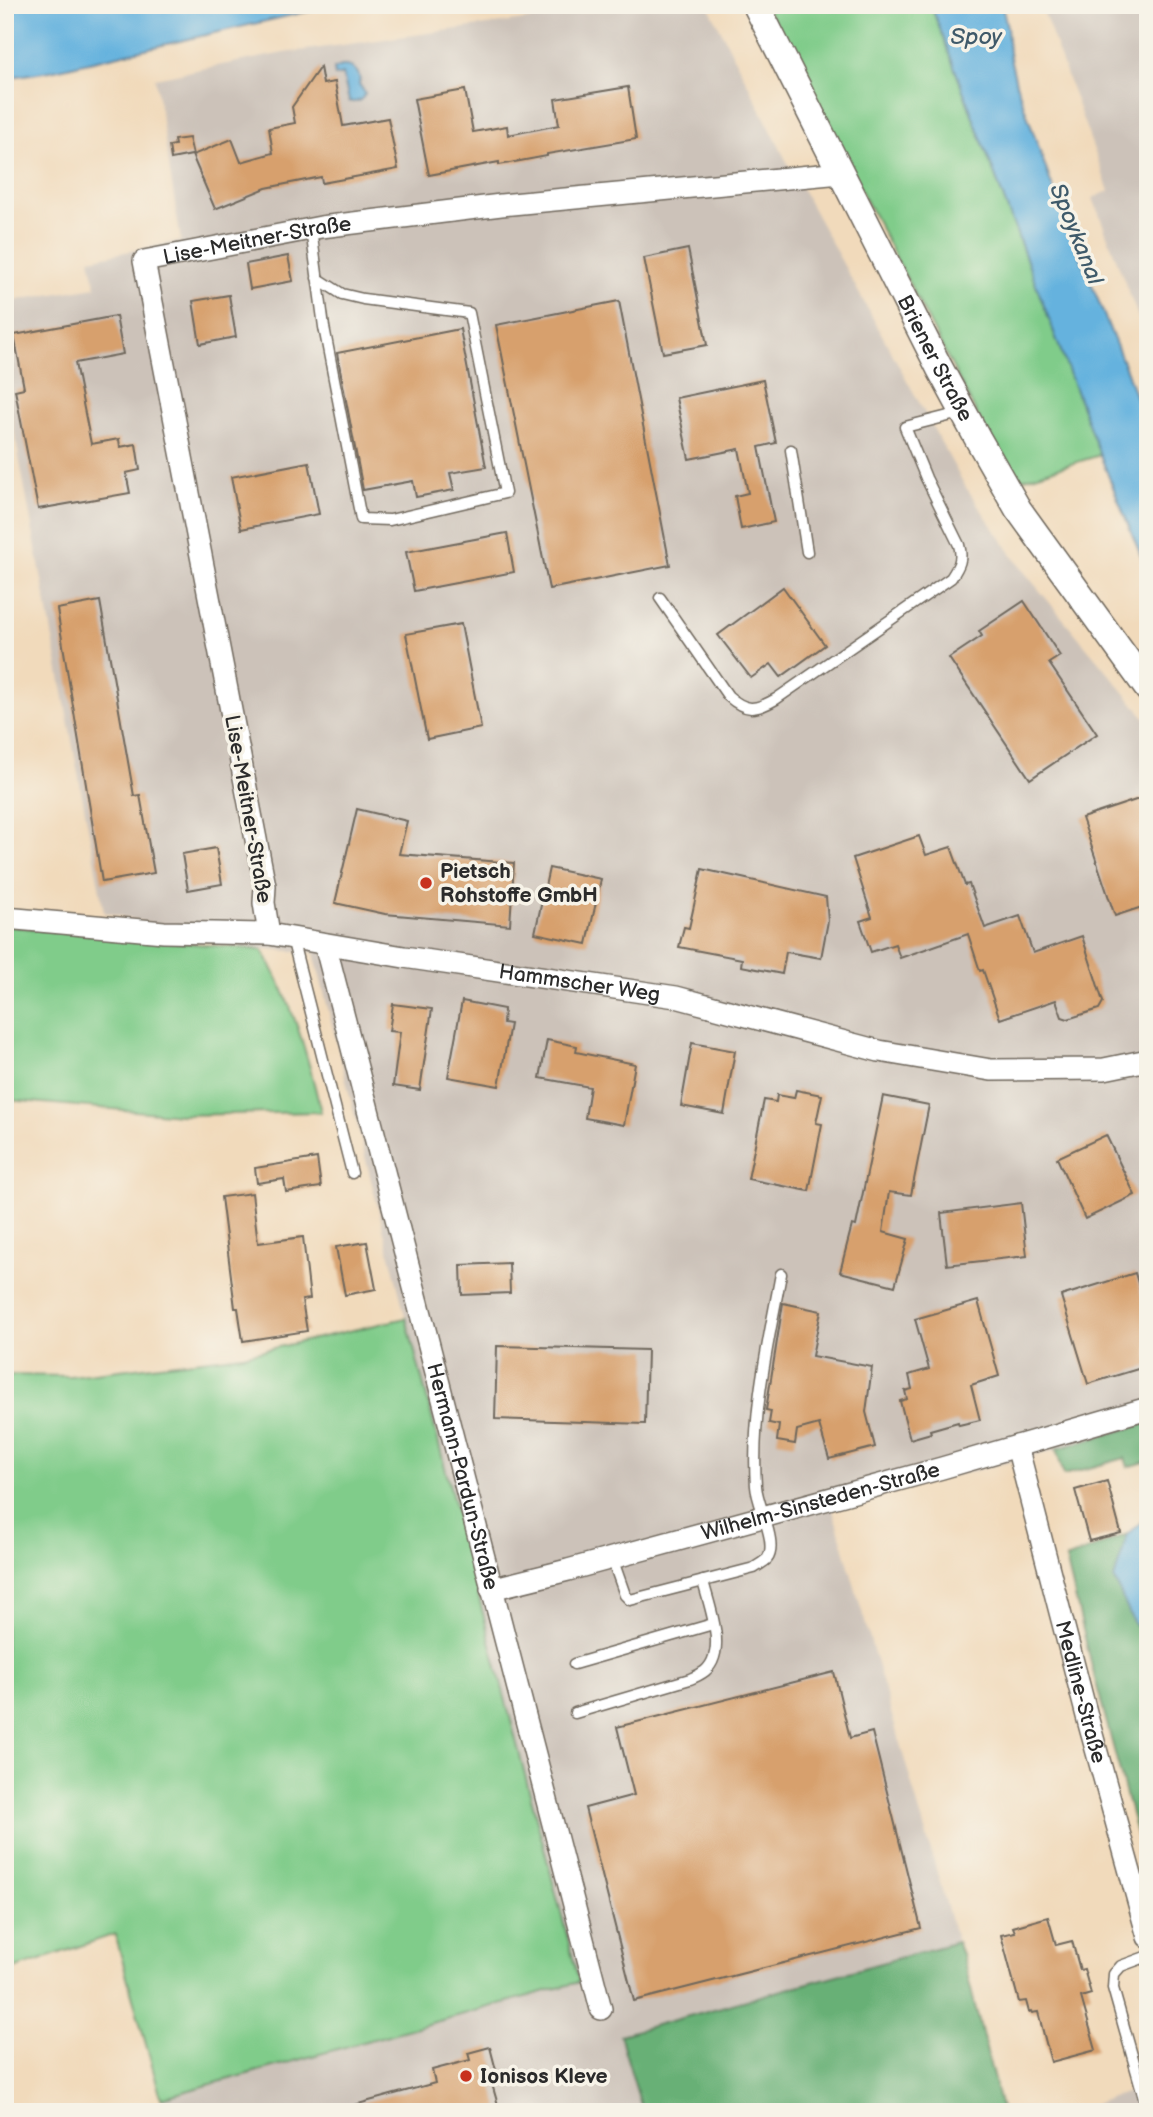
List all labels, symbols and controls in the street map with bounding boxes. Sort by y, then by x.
water label: Spoy [950,23,1003,51]
water label: Spoykanal [1043,179,1109,289]
street label: Lise-Meitner-Straße [161,211,352,270]
street label: Briener Straße [892,291,978,426]
street label: Lise-Meitner-Straße [219,713,277,905]
place label: Pietsch Rohstoffe GmbH [440,859,598,908]
marker: Pietsch Rohstoffe GmbH [418,875,434,891]
street label: Hammscher Weg [497,959,662,1007]
street label: Hermann-Pardun-Straße [422,1360,504,1592]
street label: Wilhelm-Sinsteden-Straße [698,1457,943,1546]
street label: Medline-Straße [1050,1618,1112,1766]
place label: Ionisos Kleve [480,2064,608,2089]
marker: Ionisos Kleve [458,2068,474,2084]

